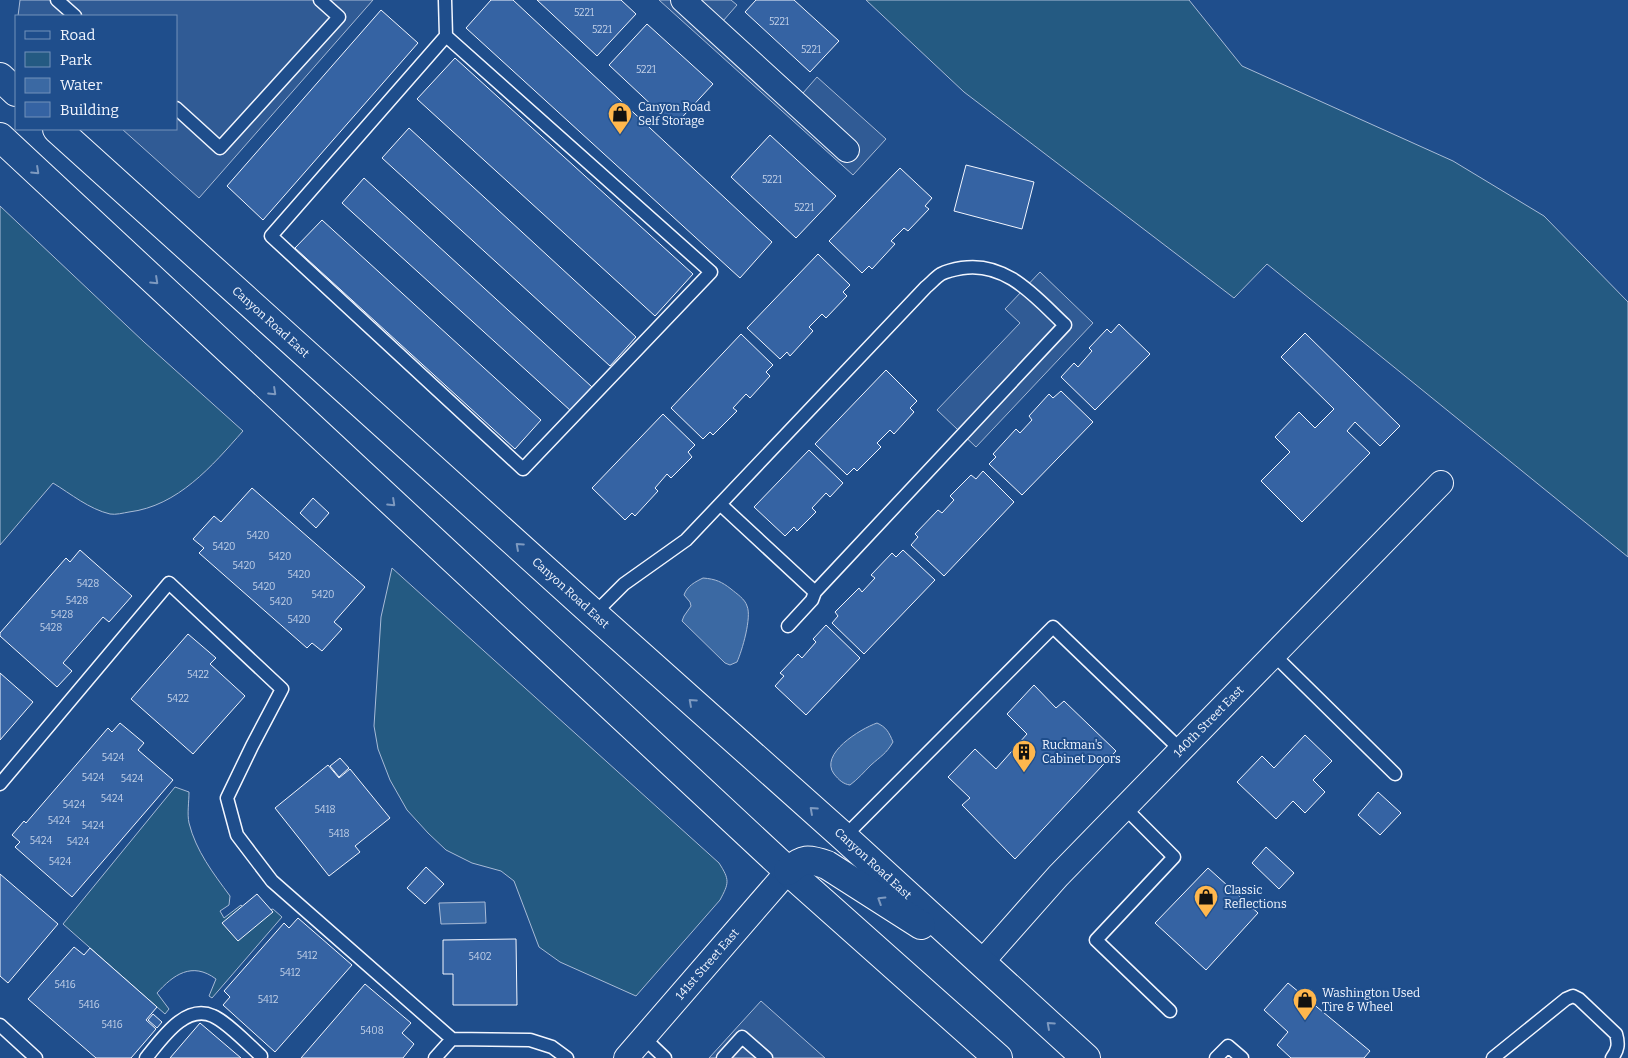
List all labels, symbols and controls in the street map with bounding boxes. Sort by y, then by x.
house number: 5221 [574,7,594,19]
legend [15,15,178,130]
house number: 5221 [769,16,789,28]
house number: 5221 [592,24,612,36]
text: Road [60,26,95,44]
house number: 5221 [801,44,821,56]
text: Park [60,51,92,69]
house number: 5221 [636,64,656,76]
text: Water [60,76,103,94]
place label: Canyon Road Self Storage [638,100,711,128]
text: Building [60,101,119,119]
shop icon: Canyon Road Self Storage [607,101,633,135]
one-way arrow [30,165,39,174]
house number: 5221 [762,174,782,186]
house number: 5221 [794,202,814,214]
one-way arrow [149,275,158,284]
street label: Canyon Road East [229,284,313,361]
one-way arrow [268,386,277,395]
one-way arrow [387,497,396,506]
house number: 5420 [246,530,270,542]
house number: 5420 [212,541,236,553]
one-way arrow [515,543,524,552]
house number: 5420 [268,551,292,563]
street label: Canyon Road East [529,554,612,632]
house number: 5420 [232,560,256,572]
house number: 5420 [287,569,311,581]
house number: 5428 [77,578,99,590]
house number: 5420 [252,581,276,593]
house number: 5420 [311,589,335,601]
house number: 5428 [66,595,88,607]
house number: 5420 [269,596,293,608]
house number: 5428 [51,609,73,621]
house number: 5420 [287,614,311,626]
house number: 5428 [40,622,62,634]
house number: 5422 [187,669,209,681]
street label: 140th Street East [1171,682,1247,760]
house number: 5422 [167,693,189,705]
one-way arrow [688,699,697,708]
place label: Ruckman's Cabinet Doors [1042,738,1121,766]
building icon: Ruckman's Cabinet Doors [1011,739,1037,773]
house number: 5424 [102,752,124,764]
house number: 5424 [82,772,104,784]
house number: 5424 [121,773,143,785]
house number: 5424 [101,793,123,805]
house number: 5424 [63,799,85,811]
house number: 5418 [314,804,336,816]
one-way arrow [810,807,819,816]
house number: 5424 [48,815,70,827]
house number: 5424 [82,820,104,832]
street label: Canyon Road East [832,825,915,903]
house number: 5418 [328,828,350,840]
house number: 5424 [30,835,52,847]
house number: 5424 [67,836,89,848]
house number: 5424 [49,856,71,868]
place label: Classic Reflections [1224,883,1287,911]
shop icon: Classic Reflections [1193,884,1219,918]
one-way arrow [877,896,886,906]
street label: 141st Street East [673,925,742,1003]
house number: 5412 [297,950,317,962]
house number: 5402 [468,951,492,963]
house number: 5412 [280,967,300,979]
house number: 5416 [54,979,76,991]
place label: Washington Used Tire & Wheel [1322,986,1420,1014]
shop icon: Washington Used Tire & Wheel [1292,987,1318,1021]
house number: 5412 [258,994,278,1006]
house number: 5416 [78,999,100,1011]
house number: 5416 [101,1019,123,1031]
one-way arrow [1046,1022,1055,1031]
house number: 5408 [360,1025,384,1037]

